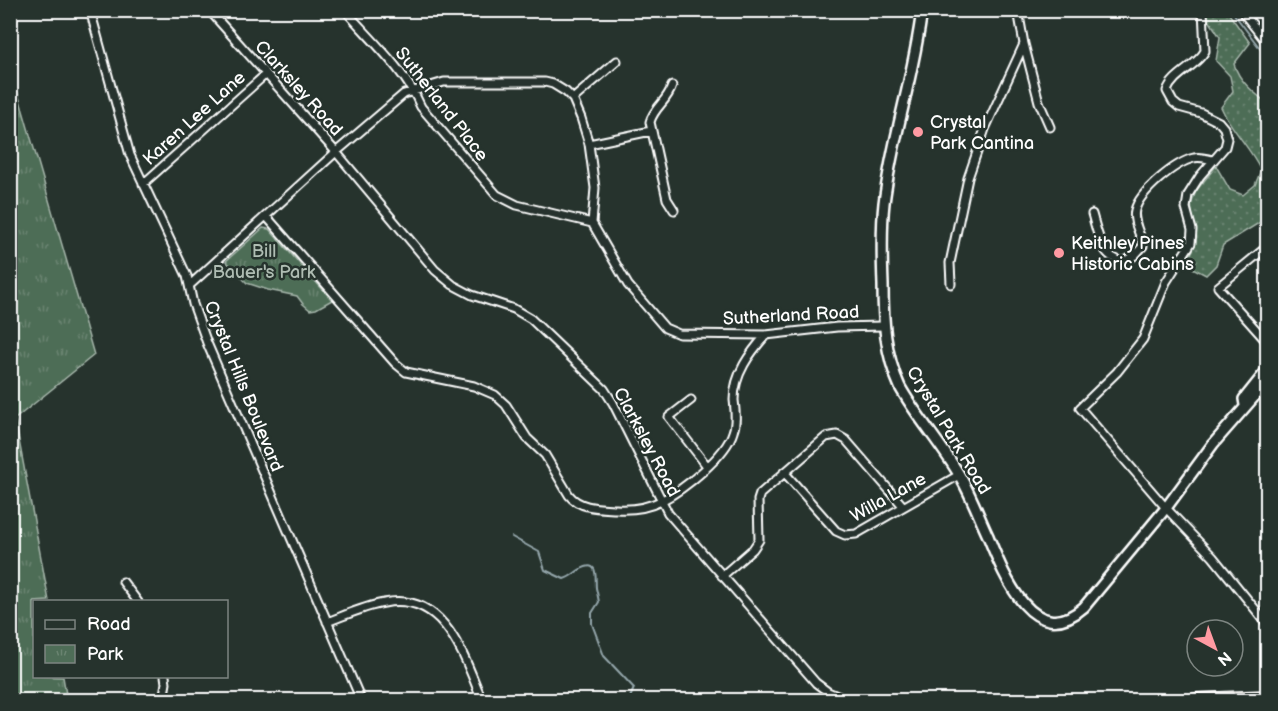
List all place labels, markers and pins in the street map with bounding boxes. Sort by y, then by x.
place label: Crystal Park Cantina [930,112,1034,154]
marker: Crystal Park Cantina [911,125,925,139]
place label: Keithley Pines Historic Cabins [1071,233,1194,275]
marker: Keithley Pines Historic Cabins [1052,246,1066,260]

